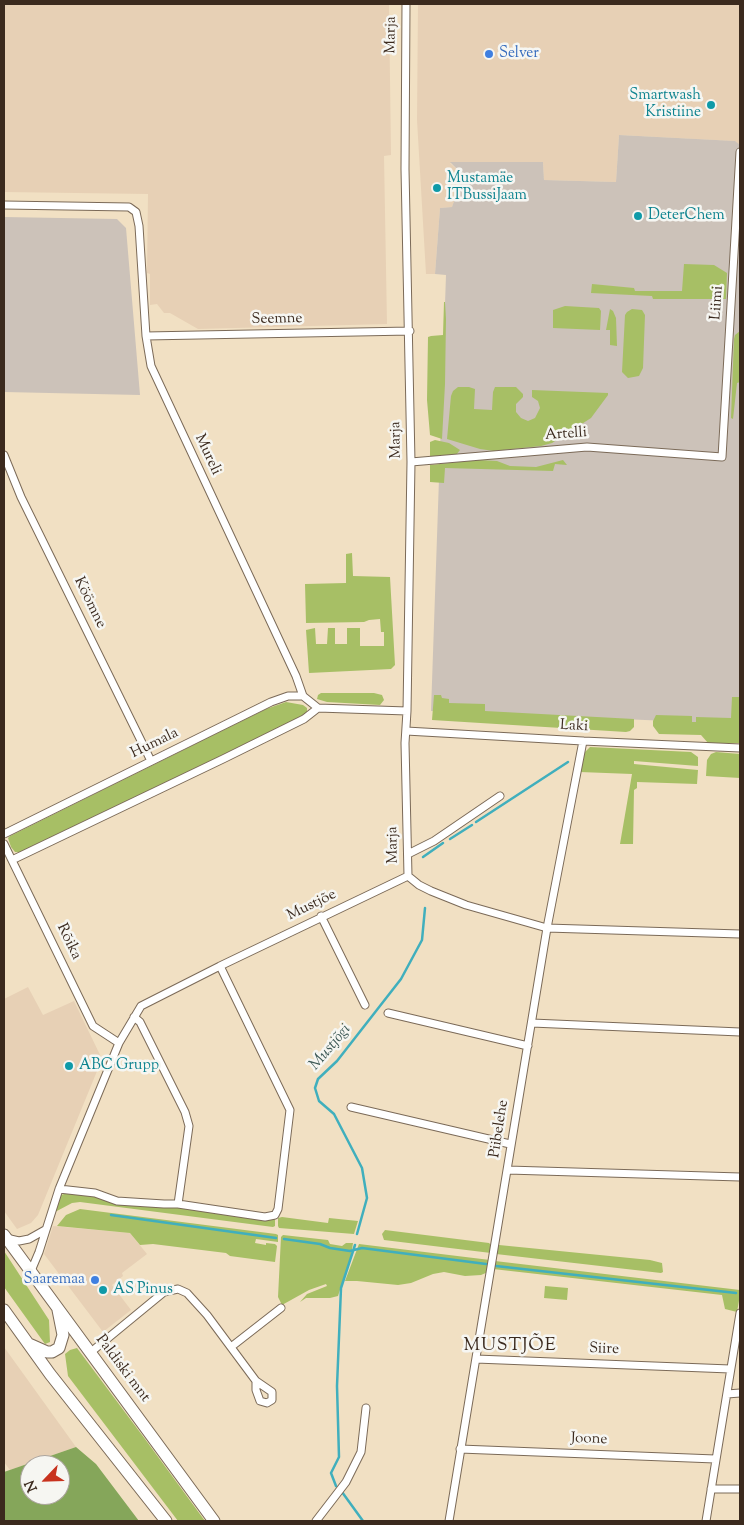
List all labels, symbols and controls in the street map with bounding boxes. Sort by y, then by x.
street label: Marja [383,16,401,54]
place label: Selver [499,45,539,63]
marker: Selver [483,48,495,60]
place label: Smartwash Kristiine [629,87,701,122]
marker: Smartwash Kristiine [705,99,717,111]
place label: Mustamäe ITBussiJaam [447,170,527,205]
marker: Mustamäe ITBussiJaam [431,182,443,194]
place label: DeterChem [648,207,725,225]
marker: DeterChem [632,210,644,222]
street label: Liimi [708,285,728,321]
street label: Seemne [251,311,303,329]
street label: Marja [388,421,406,459]
street label: Artelli [544,425,588,445]
street label: Mureli [190,432,224,478]
street label: Köömne [69,574,109,632]
street label: Laki [559,717,589,737]
street label: Humala [128,725,182,763]
street label: Marja [385,826,403,864]
street label: Mustjõe [284,886,340,926]
street label: Rõika [52,921,84,963]
water label: Mustjõgi [306,1021,356,1075]
place label: ABC Grupp [79,1057,159,1075]
marker: ABC Grupp [63,1060,75,1072]
street label: Piibelehe [487,1099,513,1159]
place label: Saaremaa [24,1271,85,1289]
marker: Saaremaa [89,1274,101,1286]
place label: AS Pinus [113,1281,173,1299]
marker: AS Pinus [97,1284,109,1296]
street label: Paldiski mnt [91,1332,153,1406]
district label: MUSTJÕE [463,1336,557,1358]
street label: Siire [589,1340,619,1360]
street label: Joone [570,1430,608,1450]
north arrow [20,1455,70,1505]
text: N [21,1477,44,1495]

